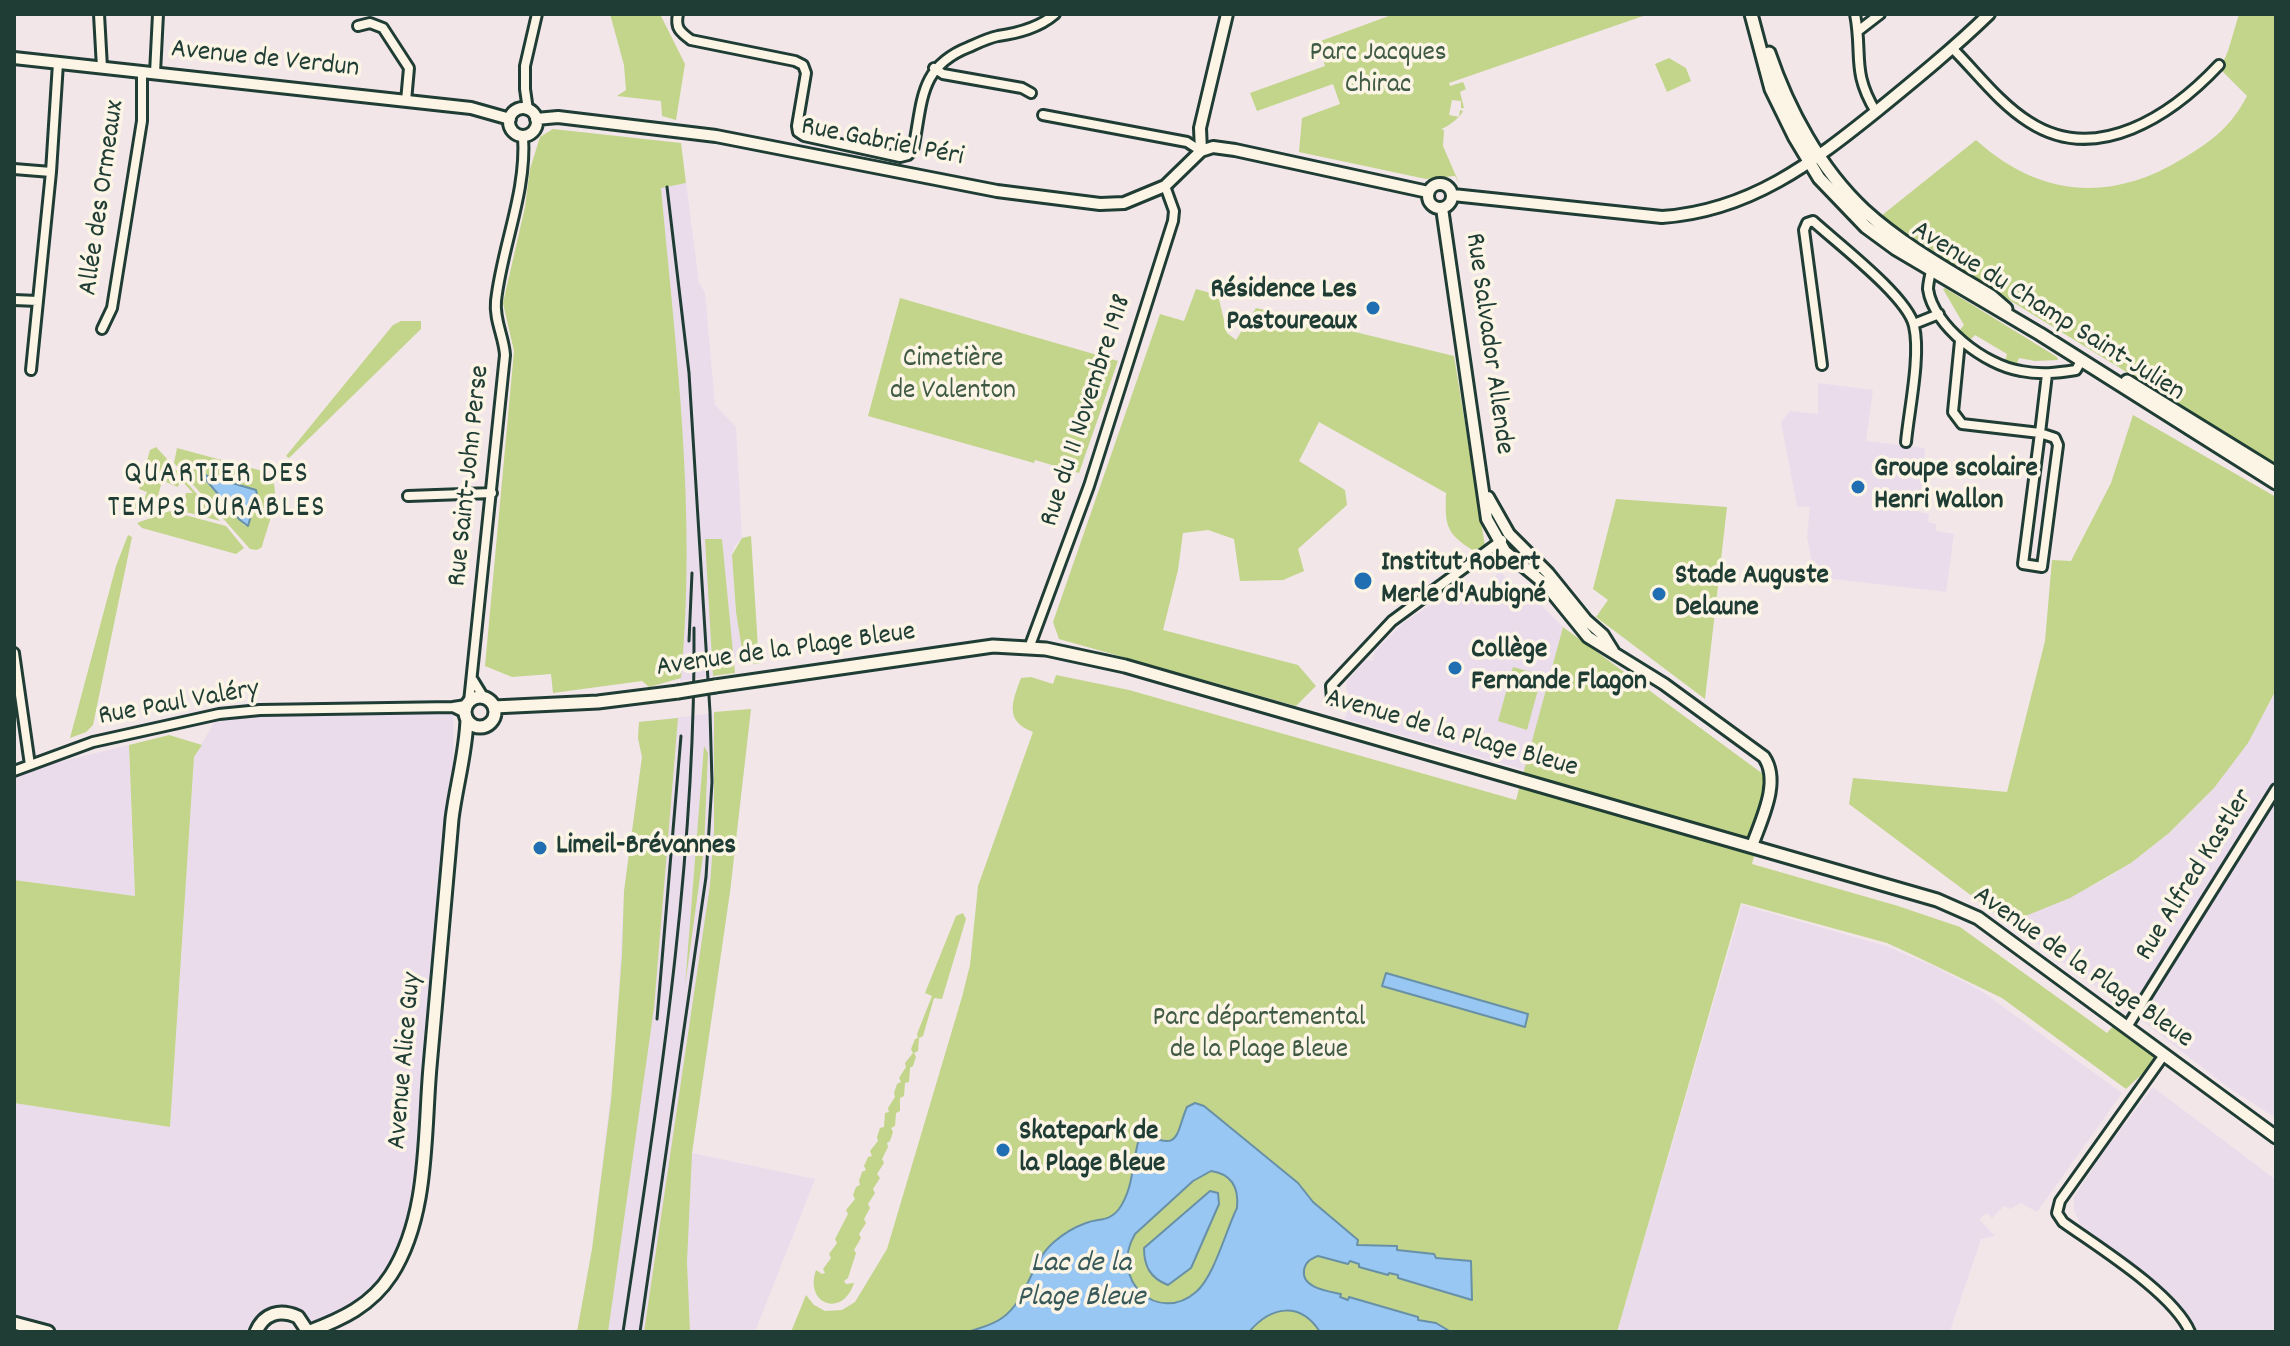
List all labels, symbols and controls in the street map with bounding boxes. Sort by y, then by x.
street label: Avenue de Verdun [169,34,361,88]
park label: Parc Jacques Chirac [1309,38,1447,104]
street label: Allée des Ormeaux [74,98,134,298]
street label: Rue Gabriel Péri [798,112,966,176]
street label: Avenue du Champ Saint-Julien [1904,215,2190,411]
street label: Rue Salvador Allende [1455,231,1519,457]
place label: Résidence Les Pastoureaux [1210,275,1357,341]
street label: Rue du 11 Novembre 1918 [1035,291,1141,531]
marker: Résidence Les Pastoureaux [1364,299,1382,317]
park label: Cimetière de Valenton [890,344,1016,410]
street label: Rue Saint-John Perse [443,364,499,588]
place label: Groupe scolaire Henri Wallon [1874,454,2038,520]
district label: QUARTIER DES TEMPS DURABLES [107,459,327,530]
marker: Groupe scolaire Henri Wallon [1849,478,1867,496]
place label: Institut Robert Merle d'Aubigné [1381,548,1546,614]
place label: Stade Auguste Delaune [1675,561,1829,627]
marker: Institut Robert Merle d'Aubigné [1352,570,1374,592]
marker: Stade Auguste Delaune [1650,585,1668,603]
street label: Avenue de la Plage Bleue [654,617,918,687]
place label: Collège Fernande Flagon [1471,635,1647,701]
marker: Collège Fernande Flagon [1446,659,1464,677]
street label: Rue Paul Valéry [96,674,262,736]
street label: Avenue de la Plage Bleue [1321,683,1581,787]
street label: Rue Alfred Kastler [2130,784,2262,968]
place label: Limeil-Brévannes [556,831,736,865]
marker: Limeil-Brévannes [531,839,549,857]
street label: Avenue de la Plage Bleue [1965,880,2199,1058]
street label: Avenue Alice Guy [383,971,431,1151]
park label: Parc départemental de la Plage Bleue [1153,1003,1365,1069]
place label: Skatepark de la Plage Bleue [1019,1117,1165,1183]
marker: Skatepark de la Plage Bleue [994,1141,1012,1159]
water label: Lac de la Plage Bleue [1017,1248,1145,1318]

